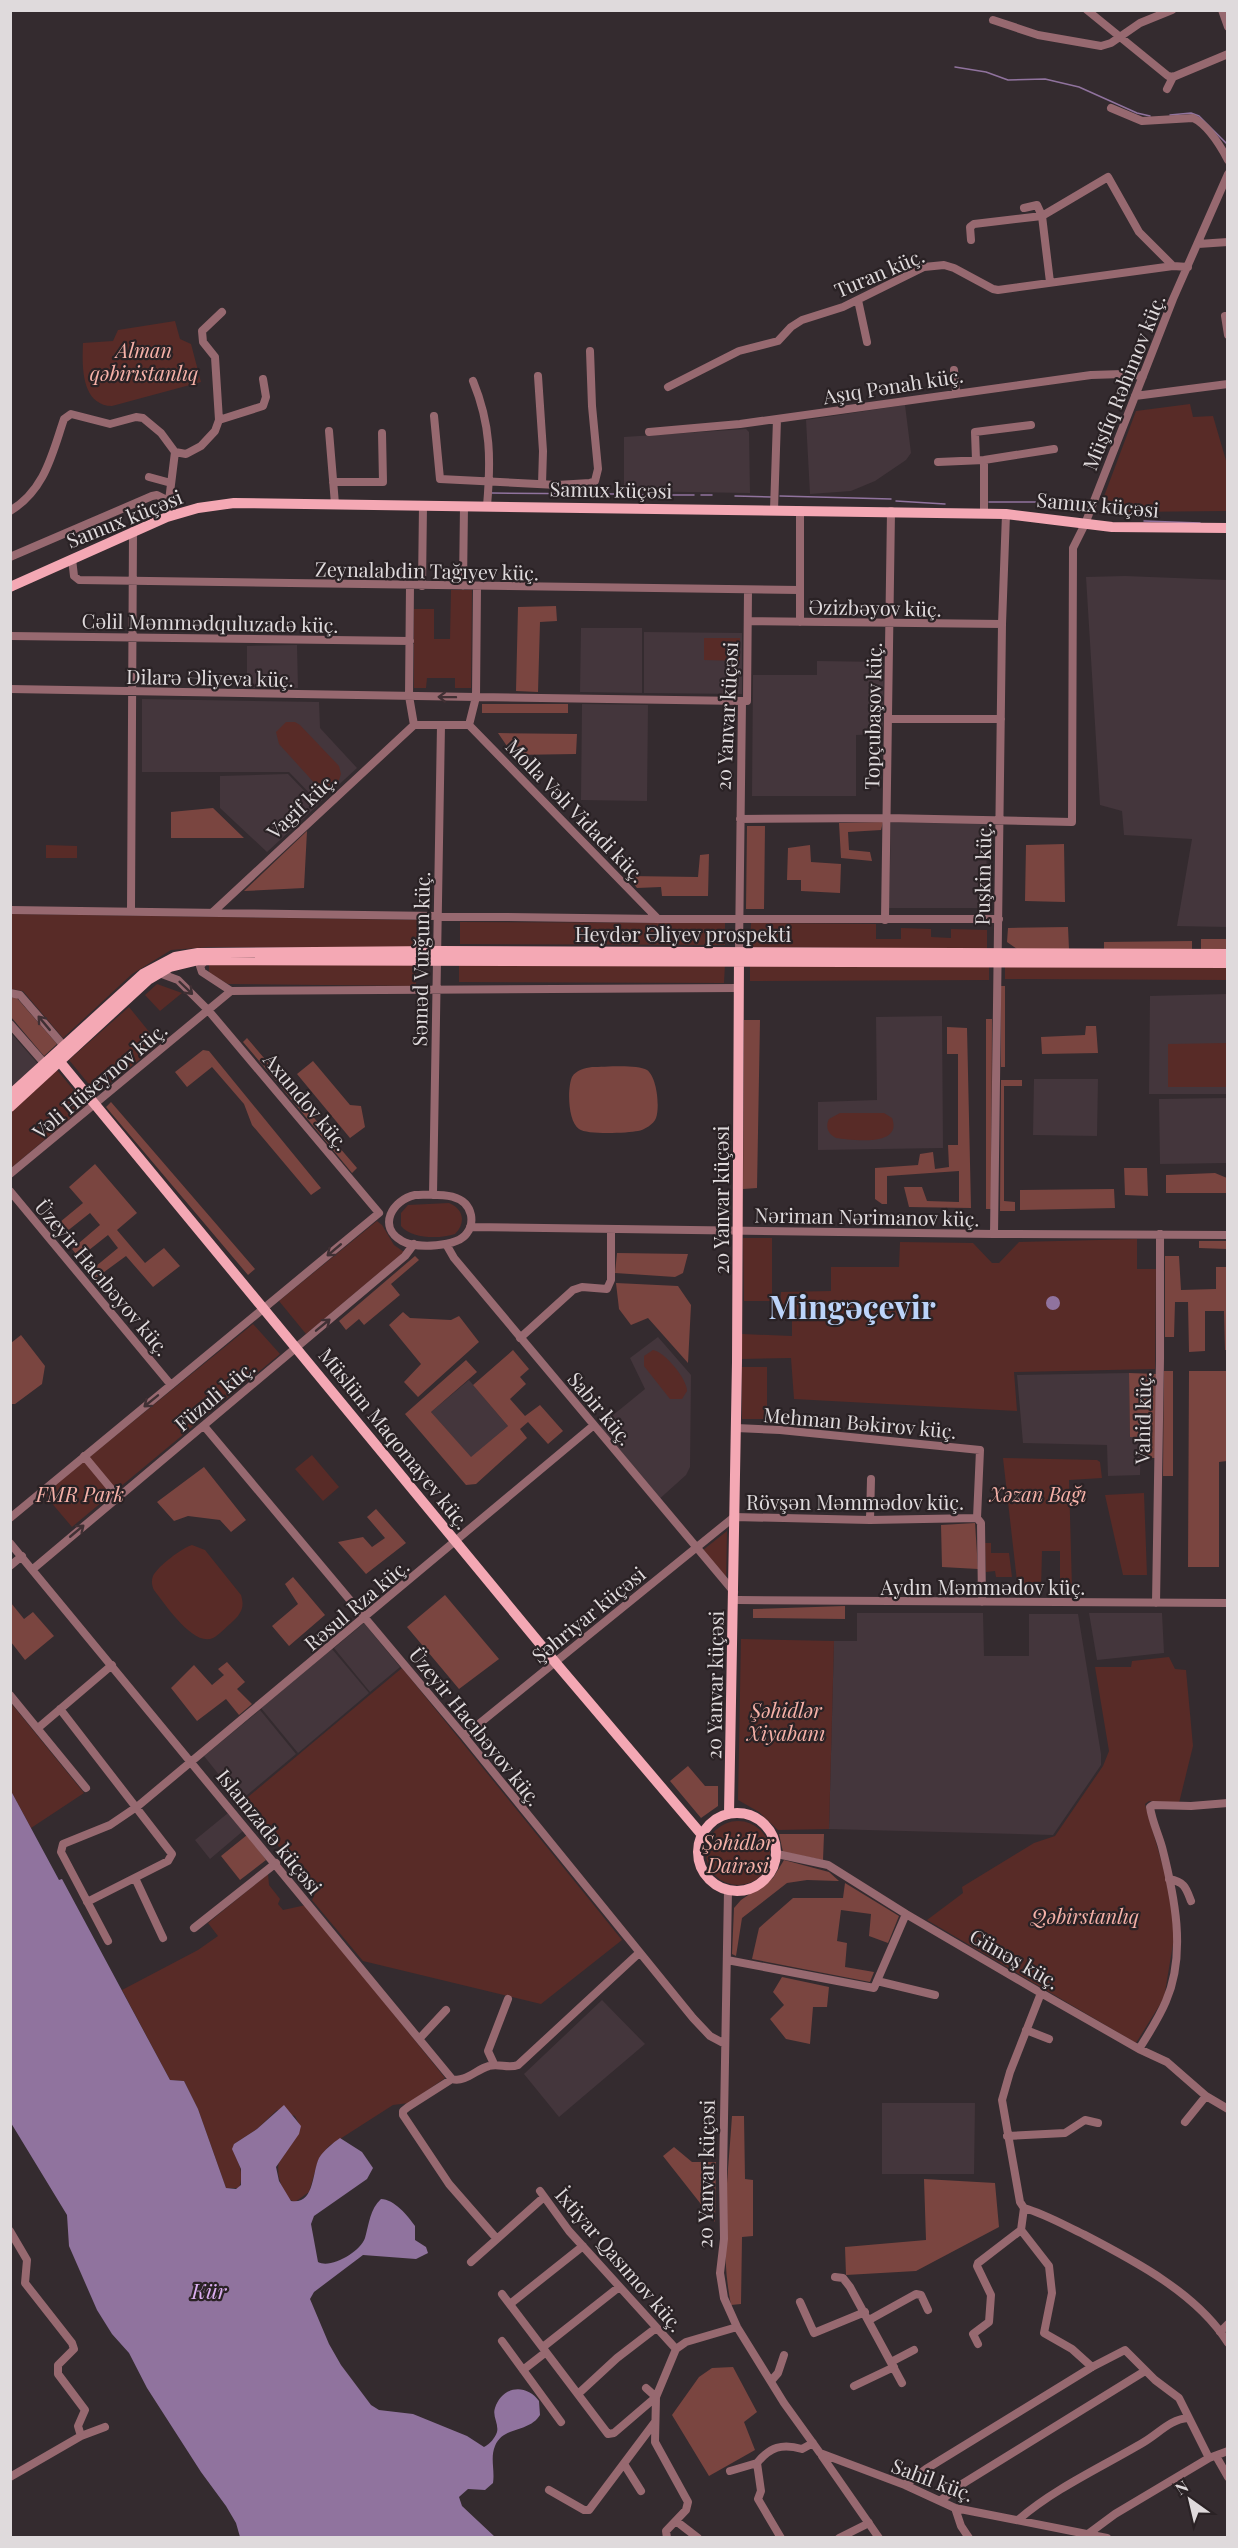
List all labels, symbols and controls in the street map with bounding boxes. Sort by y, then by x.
street label: Turan küç. [830,241,928,303]
street label: Müşfiq Rəhimov küç. [1075,290,1171,474]
park label: Alman qəbiristanlıq [90,336,198,386]
street label: Aşıq Pənah küç. [820,361,965,410]
street label: Samux küçəsi [549,474,673,504]
street label: Samux küçəsi [62,482,186,554]
street label: Samux küçəsi [1036,485,1160,523]
street label: Zeynalabdin Tağıyev küç. [315,555,539,585]
street label: Əzizbəyov küç. [808,592,942,622]
street label: Cəlil Məmmədquluzadə küç. [81,606,339,638]
street label: 20 Yanvar küçəsi [709,641,743,791]
street label: Topçubaşov küç. [857,642,887,790]
street label: Dilarə Əliyeva küç. [126,662,294,692]
one-way arrow [438,691,458,703]
street label: Molla Vəli Vidadi küç. [500,732,652,888]
street label: Vagif küç. [260,766,342,845]
street label: Puşkin küç. [968,822,996,926]
street label: Səməd Vurğun küç. [405,871,435,1047]
street label: Heydər Əliyev prospekti [575,920,791,947]
one-way arrow [178,980,193,994]
street label: Vəli Hüseynov küç. [25,1016,172,1145]
one-way arrow [37,1016,51,1031]
street label: Axundov küç. [257,1046,356,1156]
street label: 20 Yanvar küçəsi [707,1126,734,1274]
street label: Üzeyir Hacıbəyov küç. [30,1193,176,1361]
street label: Nəriman Nərimanov küç. [754,1201,980,1231]
one-way arrow [326,1244,342,1257]
district label: Mingəçevir [768,1284,936,1327]
one-way arrow [315,1319,331,1332]
street label: Müslüm Maqomayev küç. [313,1342,477,1534]
street label: Füzuli küç. [168,1353,260,1437]
street label: Sabir küç. [562,1366,640,1450]
street label: Vahid küç. [1128,1372,1156,1465]
one-way arrow [143,1394,159,1407]
street label: Mehman Bəkirov küç. [762,1400,958,1444]
park label: FMR Park [35,1480,124,1507]
park label: Xəzan Bağı [988,1480,1087,1507]
street label: Rövşən Məmmədov küç. [746,1488,964,1515]
one-way arrow [69,1525,85,1538]
street label: Rəsul Rza küç. [298,1552,414,1656]
street label: Şəhriyar küçəsi [526,1560,651,1668]
street label: Aydın Məmmədov küç. [880,1573,1085,1600]
street label: 20 Yanvar küçəsi [699,1610,729,1760]
street label: Üzeyir Hacıbəyov küç. [404,1641,548,1811]
park label: Şəhidlər Xiyabanı [746,1696,825,1746]
street label: Islamzadə küçəsi [211,1763,329,1899]
park label: Şəhidlər Dairəsi [701,1828,775,1878]
park label: Qəbirstanlıq [1030,1902,1139,1929]
street label: Günəş küç. [965,1921,1065,1995]
street label: 20 Yanvar küçəsi [690,2099,720,2249]
street label: İxtiyar Qasımov küç. [550,2181,690,2337]
water label: Kür [190,2276,228,2304]
street label: Sahil küç. [888,2451,978,2507]
north arrow [1160,2470,1220,2530]
text: N [1171,2475,1192,2499]

